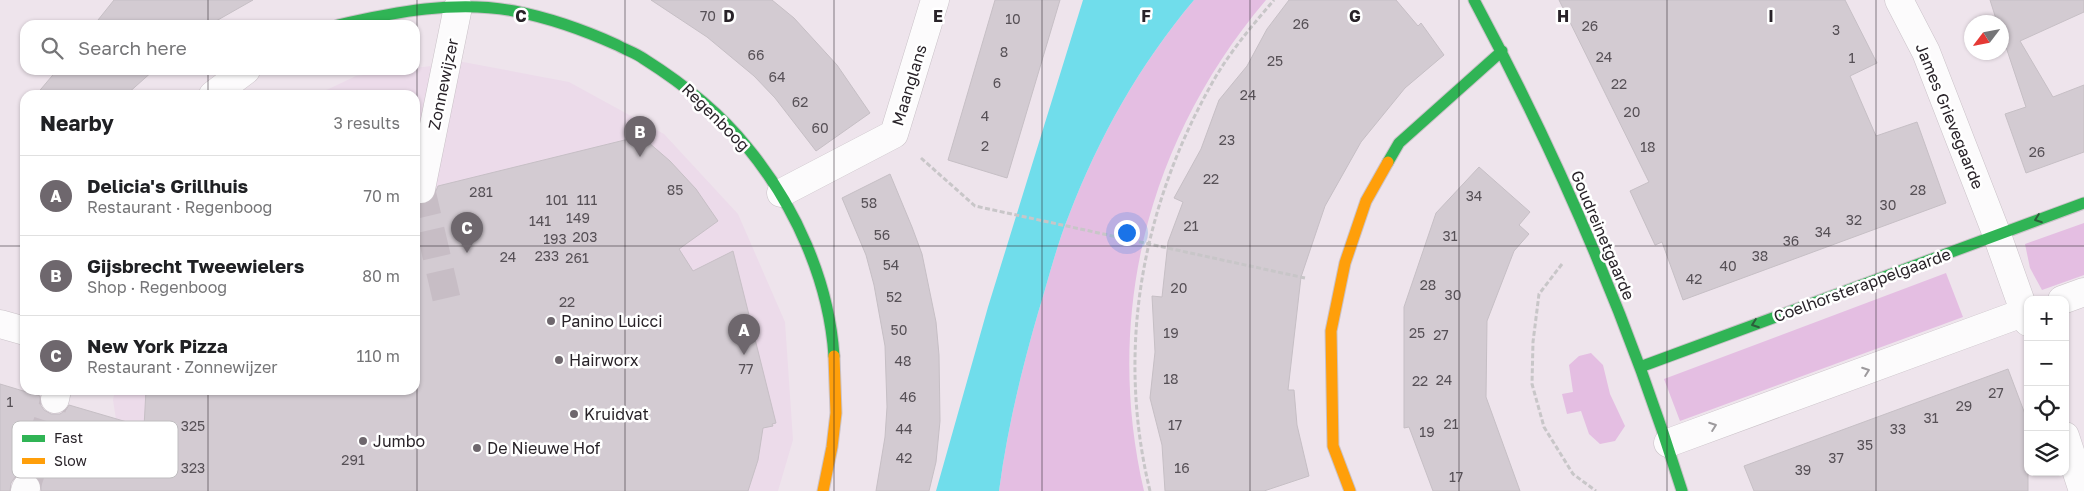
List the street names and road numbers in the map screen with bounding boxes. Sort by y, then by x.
street label: Zonnewijzer [424,36,462,132]
street label: James Grievegaarde [1912,40,1988,192]
street label: Maanglans [887,42,931,128]
street label: Regenboog [678,79,754,155]
street label: Goudreinetgaarde [1567,167,1639,303]
street label: Coelhorsterappelgaarde [1771,244,1953,326]

